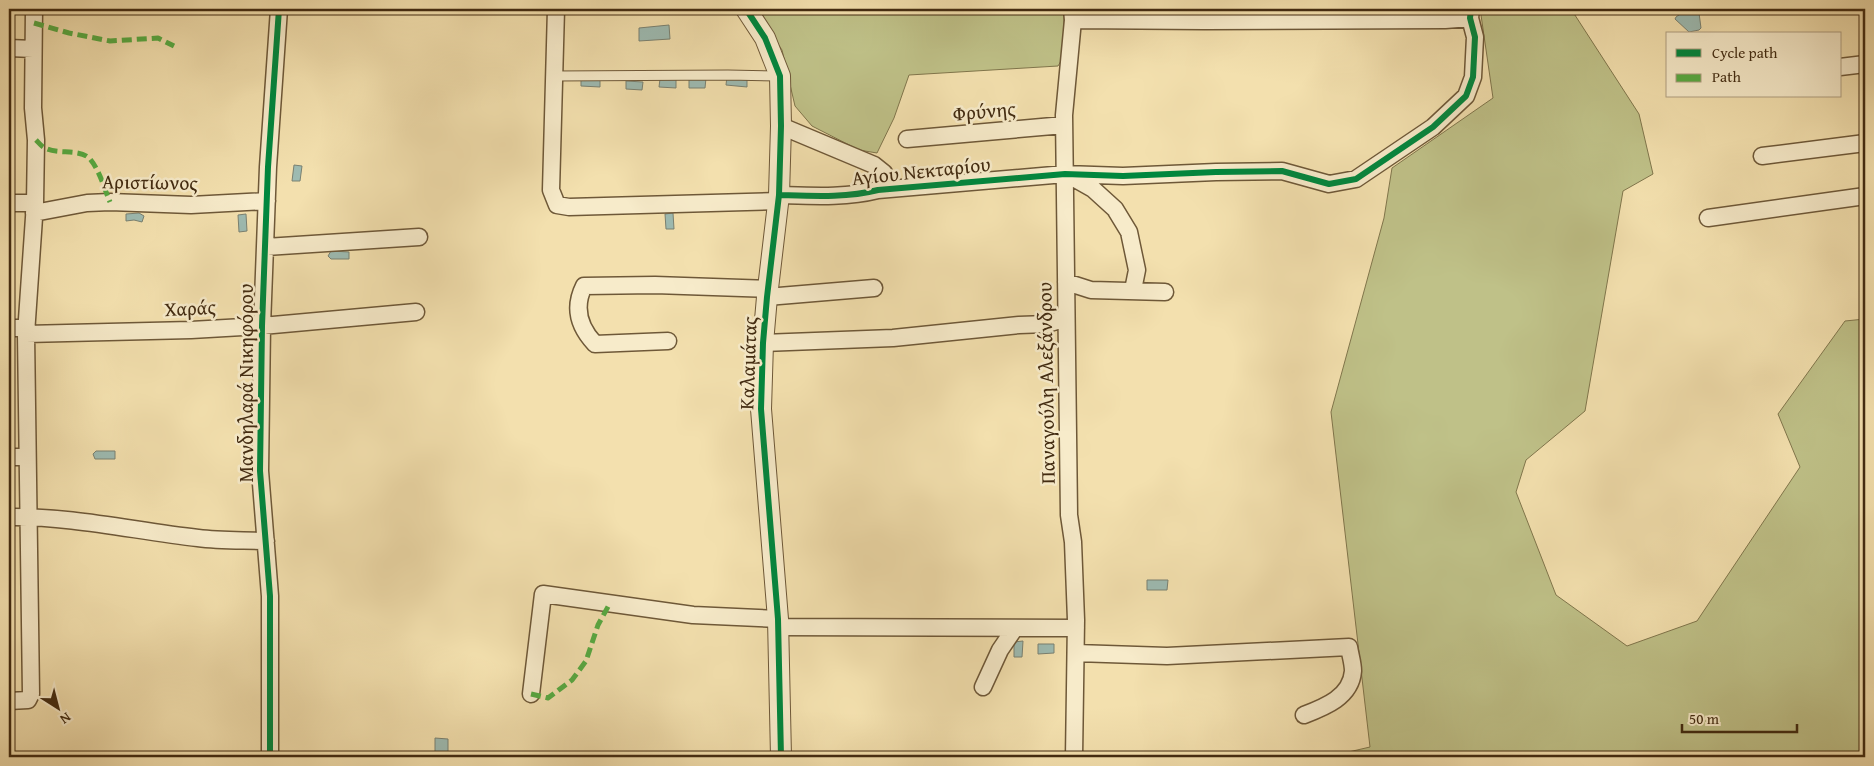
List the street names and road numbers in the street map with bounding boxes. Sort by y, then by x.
street label: Φρύνης [951,93,1017,128]
street label: Αγίου Νεκταρίου [850,149,992,192]
street label: Αριστίωνος [102,166,199,197]
street label: Παναγούλη Αλεξάνδρου [1029,282,1062,484]
street label: Μανδηλαρά Νικηφόρου [231,284,260,482]
street label: Χαράς [163,292,217,323]
street label: Καλαμάτας [731,315,764,410]

